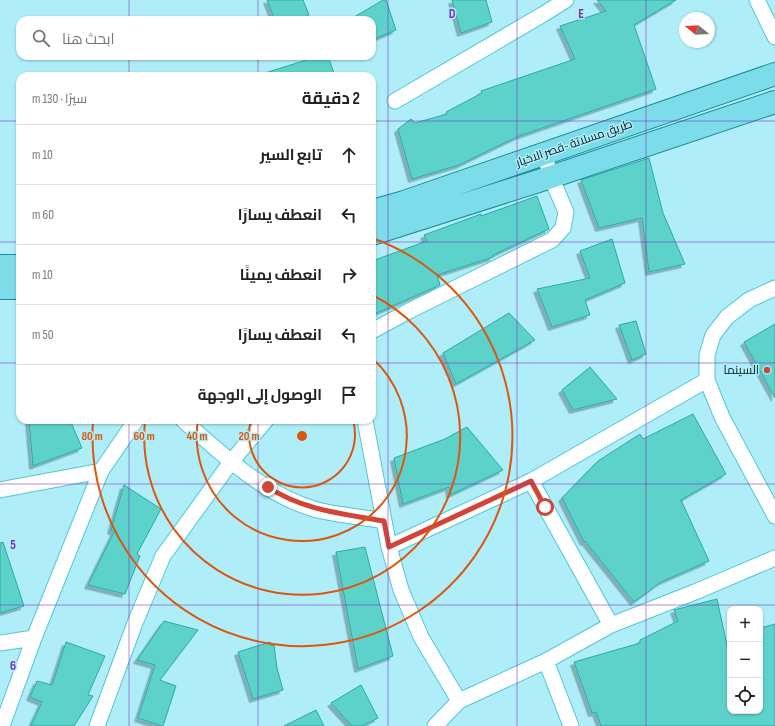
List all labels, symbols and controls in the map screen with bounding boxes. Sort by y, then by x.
text: D [449,6,456,22]
text: E [578,6,584,22]
north arrow [679,12,715,48]
search box [16,16,376,60]
icon: search [30,27,52,49]
text: ابحث هنا [62,30,115,49]
text: 2 دقيقة [302,89,360,109]
text: سيرًا · 130 m [32,91,87,107]
street label: طريق مسلاتة -قصر الاخيار [513,116,635,171]
icon: ahead [338,144,360,166]
text: تابع السير [260,146,322,165]
text: 10 m [32,147,53,163]
icon: left [338,204,360,226]
text: انعطف يسارًا [238,206,322,225]
text: 60 m [32,207,54,223]
icon: right [338,264,360,286]
text: انعطف يمينًا [240,266,322,285]
text: 10 m [32,267,53,283]
icon: left [338,324,360,346]
text: انعطف يسارًا [238,326,322,345]
text: 50 m [32,327,53,343]
place label: السينما [723,363,759,378]
marker: السينما [762,365,772,375]
icon: arrive [338,384,360,406]
text: الوصول إلى الوجهة [198,386,322,405]
text: 80 m [81,429,103,444]
text: 60 m [133,429,155,444]
text: 40 m [186,429,208,444]
text: 20 m [239,429,259,444]
centre of rings [295,429,309,443]
route end [259,478,277,496]
route start [536,498,554,516]
text: 5 [10,537,16,553]
map controls [727,606,763,714]
button: + [727,606,763,642]
button: − [727,642,763,678]
text: 6 [10,658,16,674]
button: locate [727,678,763,714]

